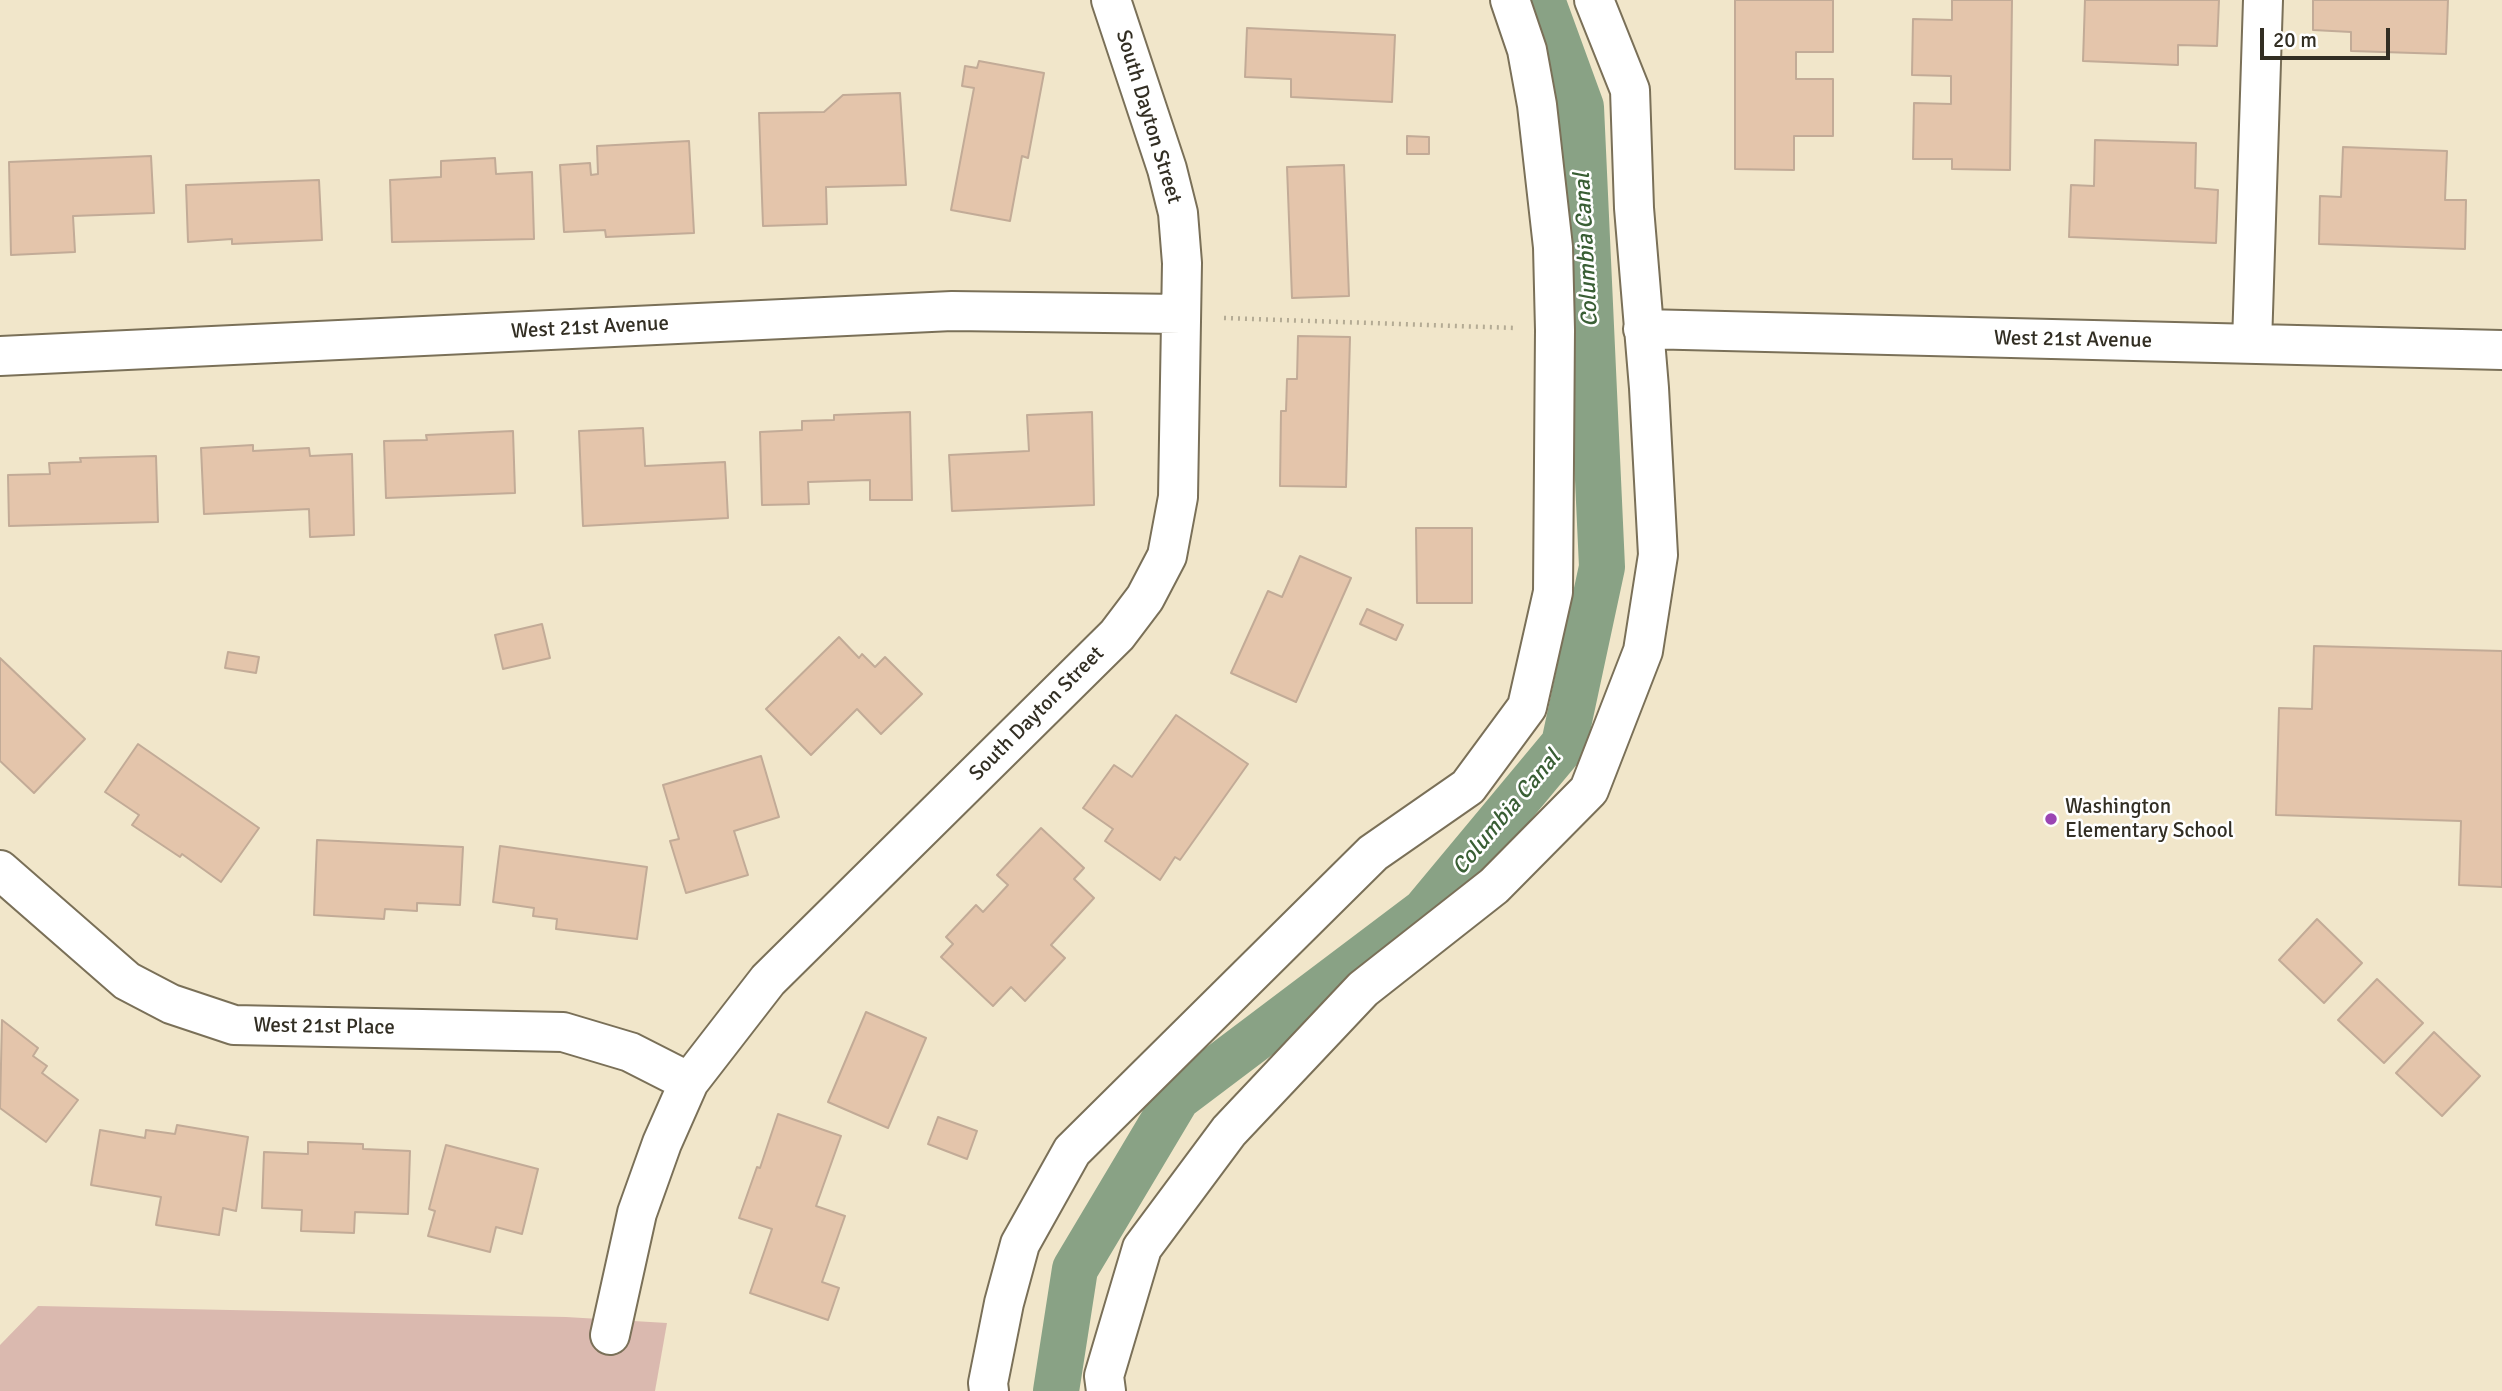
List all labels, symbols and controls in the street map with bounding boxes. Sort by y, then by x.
scale bar [2264,14,2394,58]
street label: South Dayton Street [1110,27,1186,207]
text: 20 m [2273,27,2317,53]
water label: Columbia Canal [1569,172,1605,328]
street label: West 21st Avenue [510,311,670,345]
street label: West 21st Avenue [1994,326,2152,354]
street label: South Dayton Street [964,641,1110,787]
water label: Columbia Canal [1447,745,1567,881]
place label: Washington Elementary School [2065,794,2234,844]
marker: Washington Elementary School [2043,811,2059,827]
street label: West 21st Place [253,1013,395,1041]

